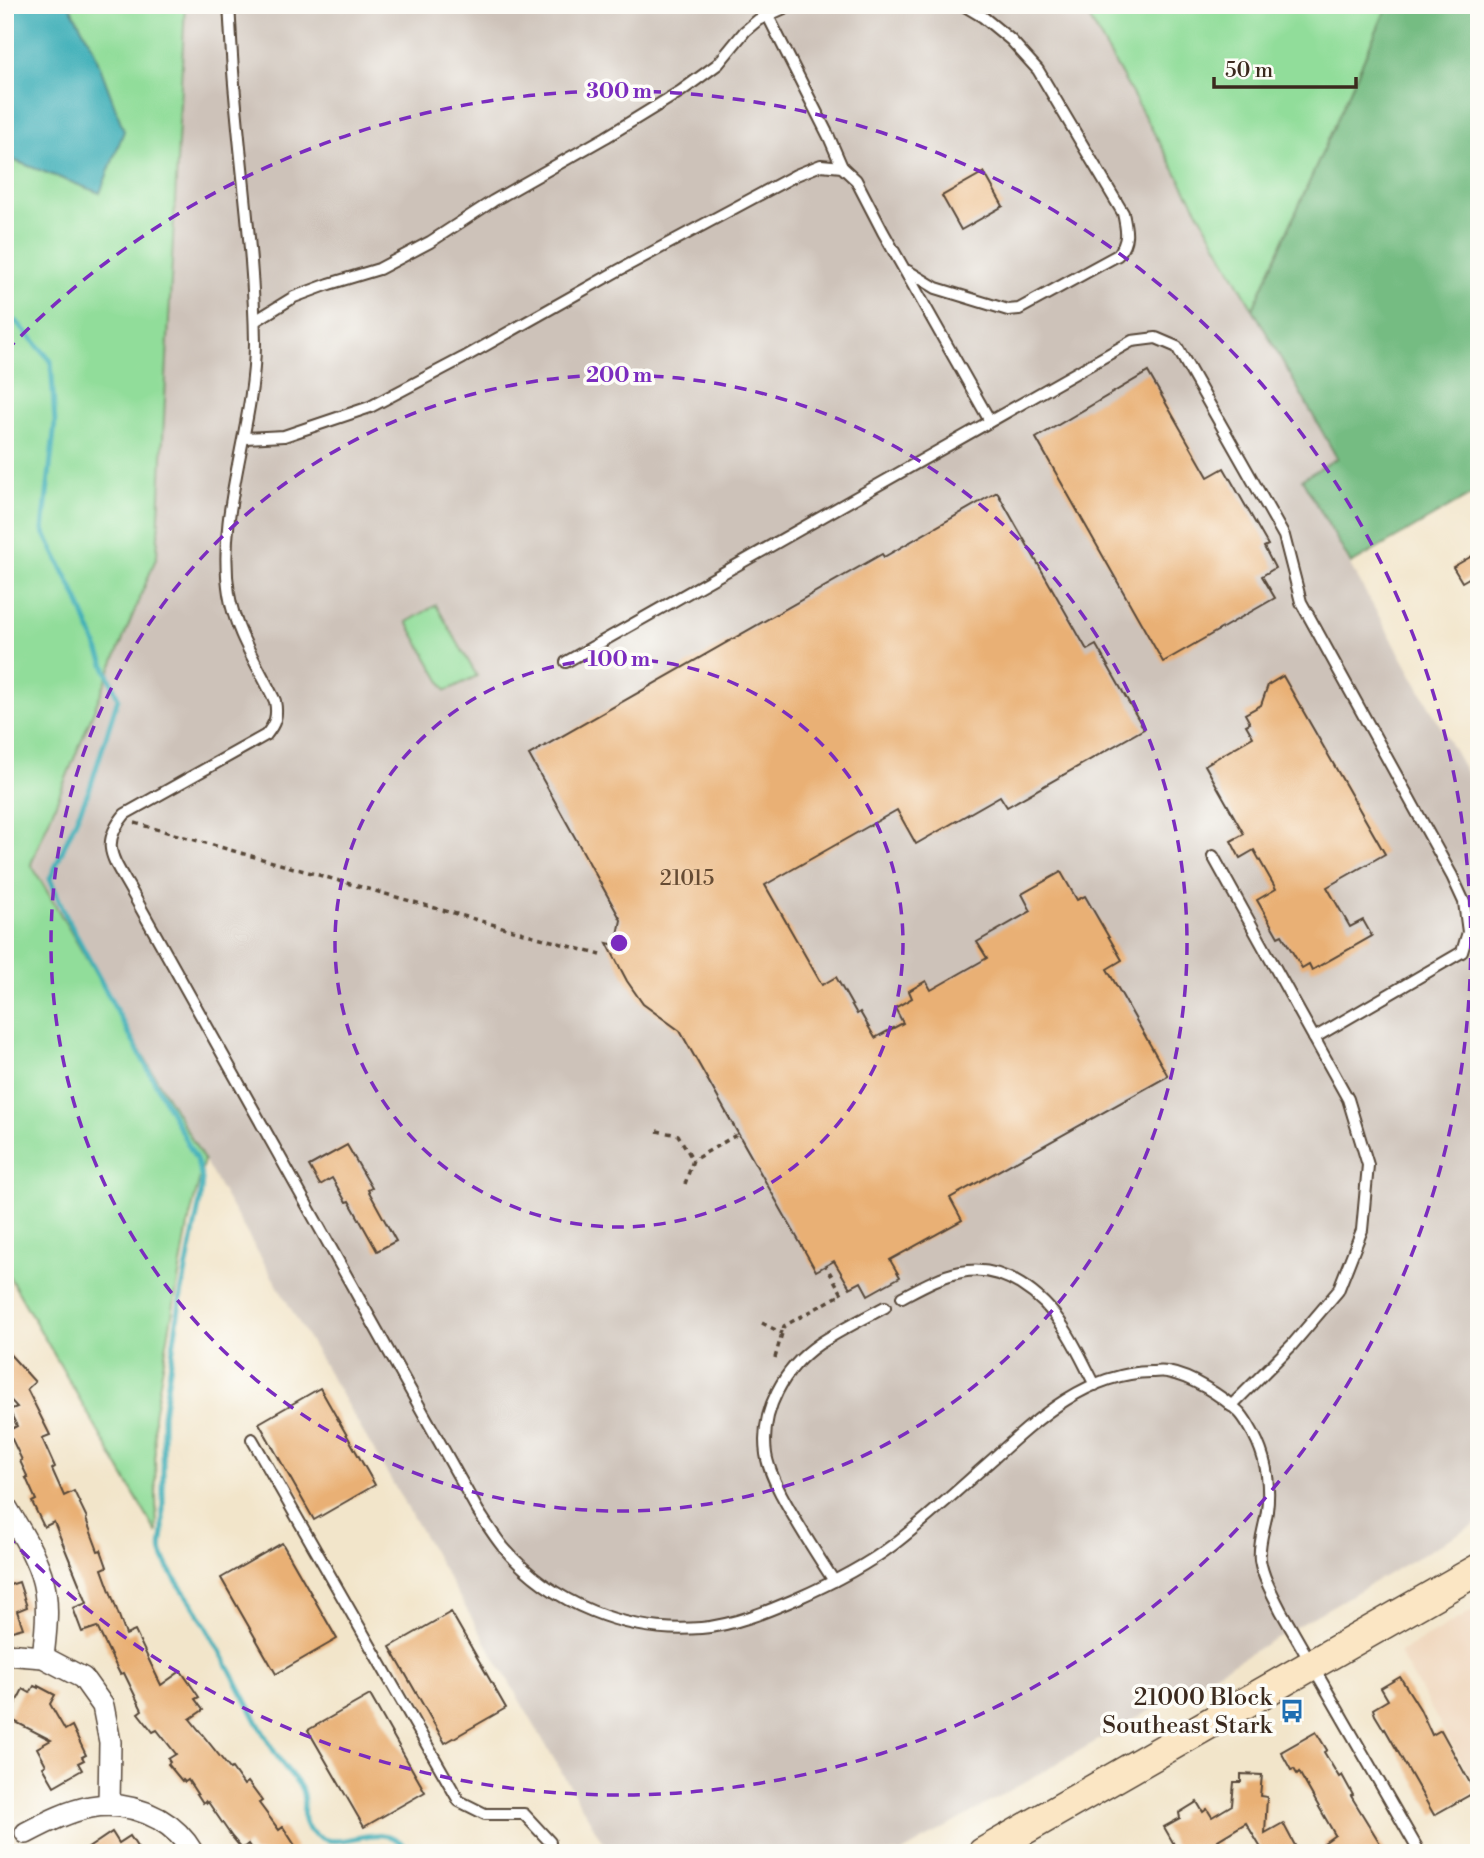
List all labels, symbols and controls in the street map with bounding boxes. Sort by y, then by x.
scale bar [1214,46,1356,90]
text: 50 m [1225,58,1273,84]
text: 300 m [586,79,652,105]
text: 200 m [586,363,652,389]
text: 100 m [588,647,650,673]
house number: 21015 [660,866,714,892]
centre of rings [607,931,631,955]
place label: 21000 Block Southeast Stark [1102,1683,1273,1741]
bus stop icon: 21000 Block Southeast Stark [1278,1697,1306,1725]

